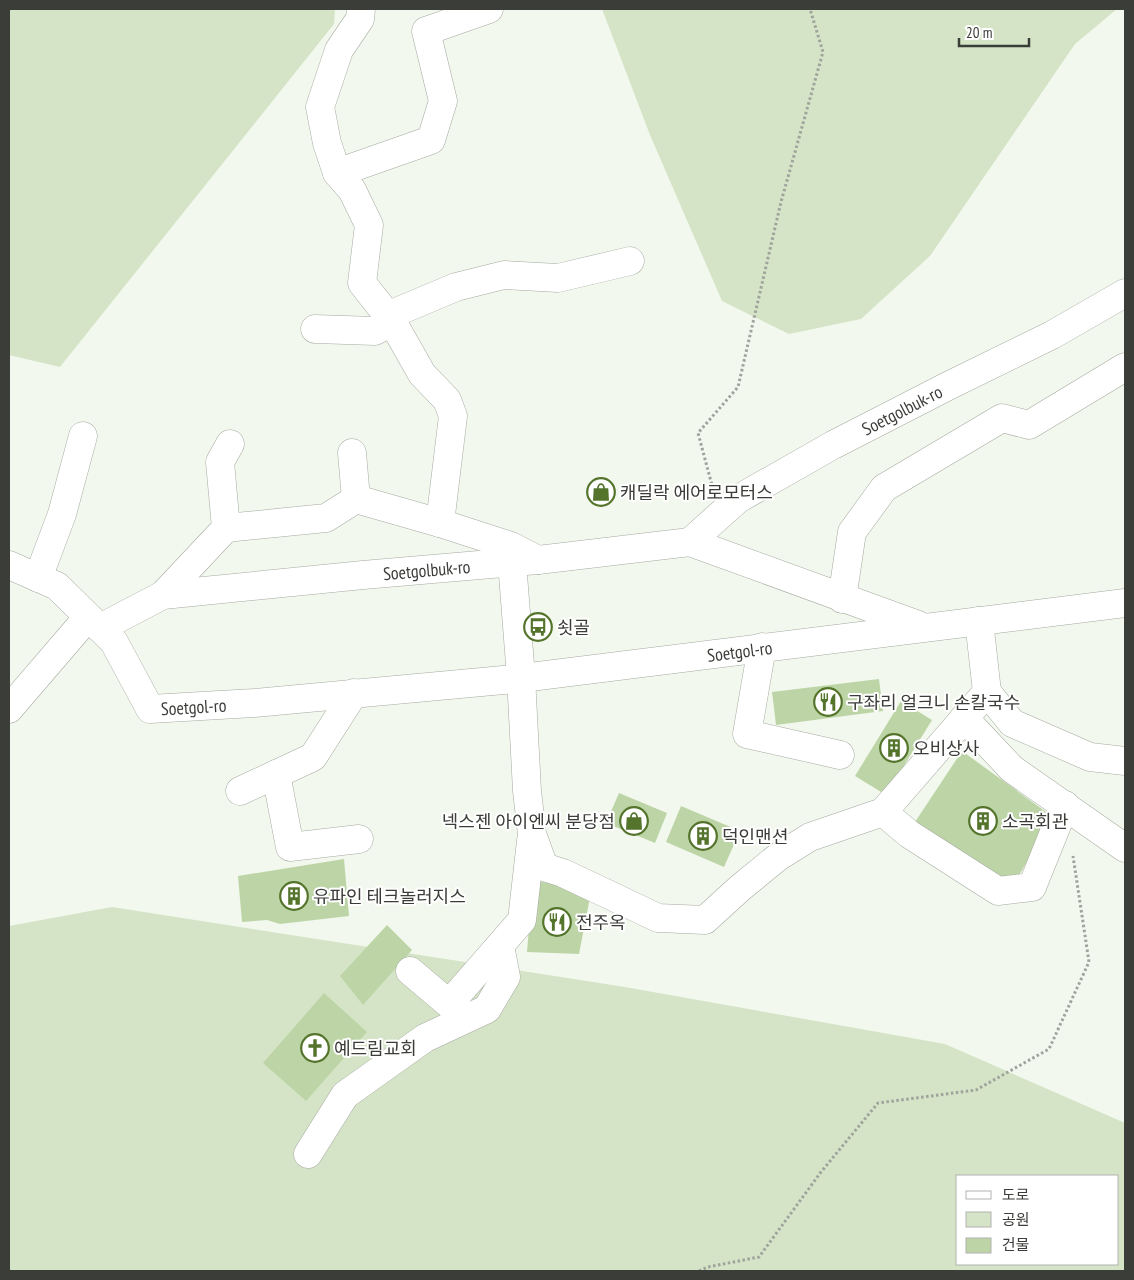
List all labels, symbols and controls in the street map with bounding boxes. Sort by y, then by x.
scale bar [959,15,1029,47]
text: 20 m [966,23,992,42]
street label: Soetgolbuk-ro [858,379,946,440]
shop icon: 캐딜락 에어로모터스 [586,477,616,507]
place label: 캐딜락 에어로모터스 [620,481,773,504]
street label: Soetgolbuk-ro [382,554,471,585]
bus stop icon: 쇳골 [523,612,553,642]
place label: 쇳골 [557,616,590,639]
street label: Soetgol-ro [706,635,774,666]
restaurant icon: 구좌리 얼크니 손칼국수 [813,687,843,717]
place label: 구좌리 얼크니 손칼국수 [847,691,1020,714]
street label: Soetgol-ro [160,693,227,720]
building icon: 오비상사 [879,733,909,763]
place label: 오비상사 [913,737,980,760]
shop icon: 넥스젠 아이엔씨 분당점 [619,806,649,836]
building icon: 소곡회관 [968,806,998,836]
place label: 넥스젠 아이엔씨 분당점 [442,810,615,833]
place label: 소곡회관 [1002,810,1069,833]
building icon: 덕인맨션 [688,821,718,851]
place label: 덕인맨션 [722,825,788,848]
building icon: 유파인 테크놀러지스 [279,881,309,911]
place label: 유파인 테크놀러지스 [313,885,466,908]
restaurant icon: 전주옥 [542,907,572,937]
place label: 전주옥 [576,911,626,934]
church icon: 예드림교회 [300,1033,330,1063]
place label: 예드림교회 [334,1037,417,1060]
legend [956,1175,1119,1265]
text: 도로 [1002,1185,1030,1204]
text: 공원 [1002,1210,1030,1229]
text: 건물 [1002,1235,1030,1254]

